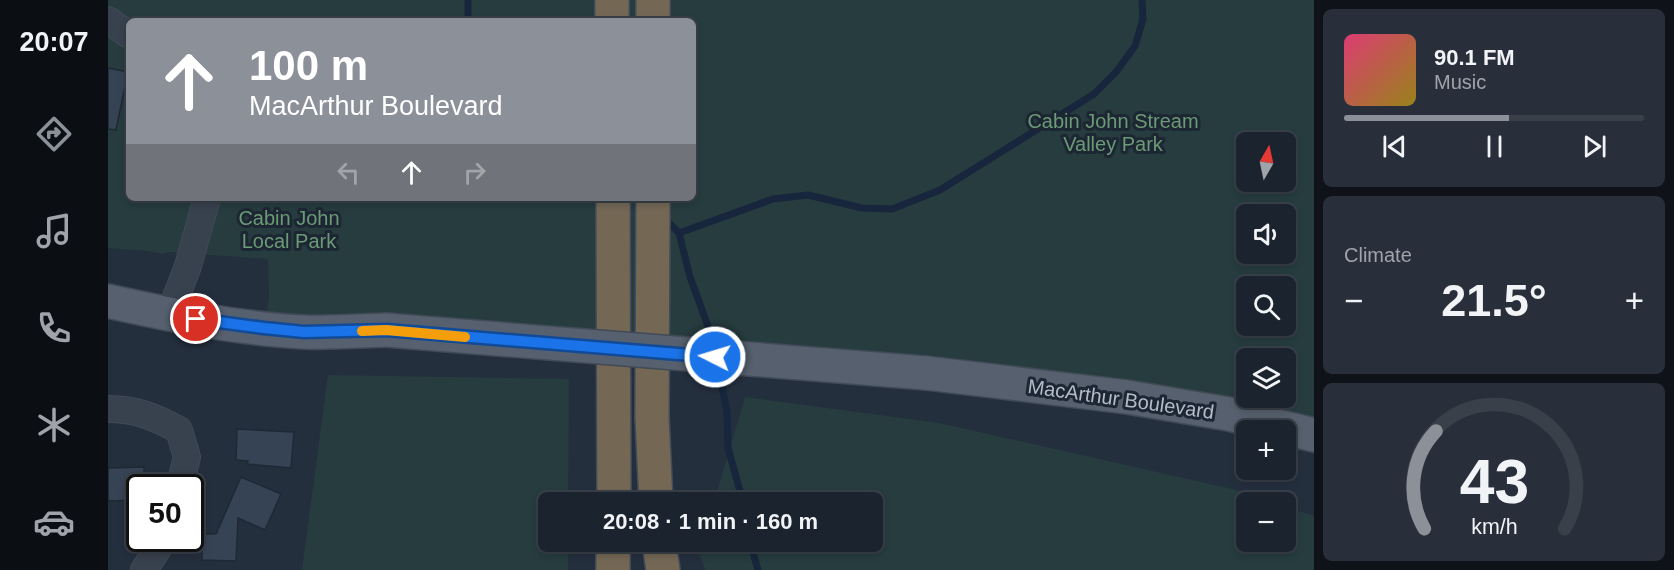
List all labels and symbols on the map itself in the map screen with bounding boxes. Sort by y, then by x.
park label: Cabin John Stream Valley Park [1027,110,1199,155]
north arrow [1236,132,1296,192]
park label: Cabin John Local Park [238,207,340,252]
pin [170,293,221,344]
position arrow [683,325,747,389]
street label: MacArthur Boulevard [1026,375,1216,423]
speed limit sign: 50 [126,474,204,552]

